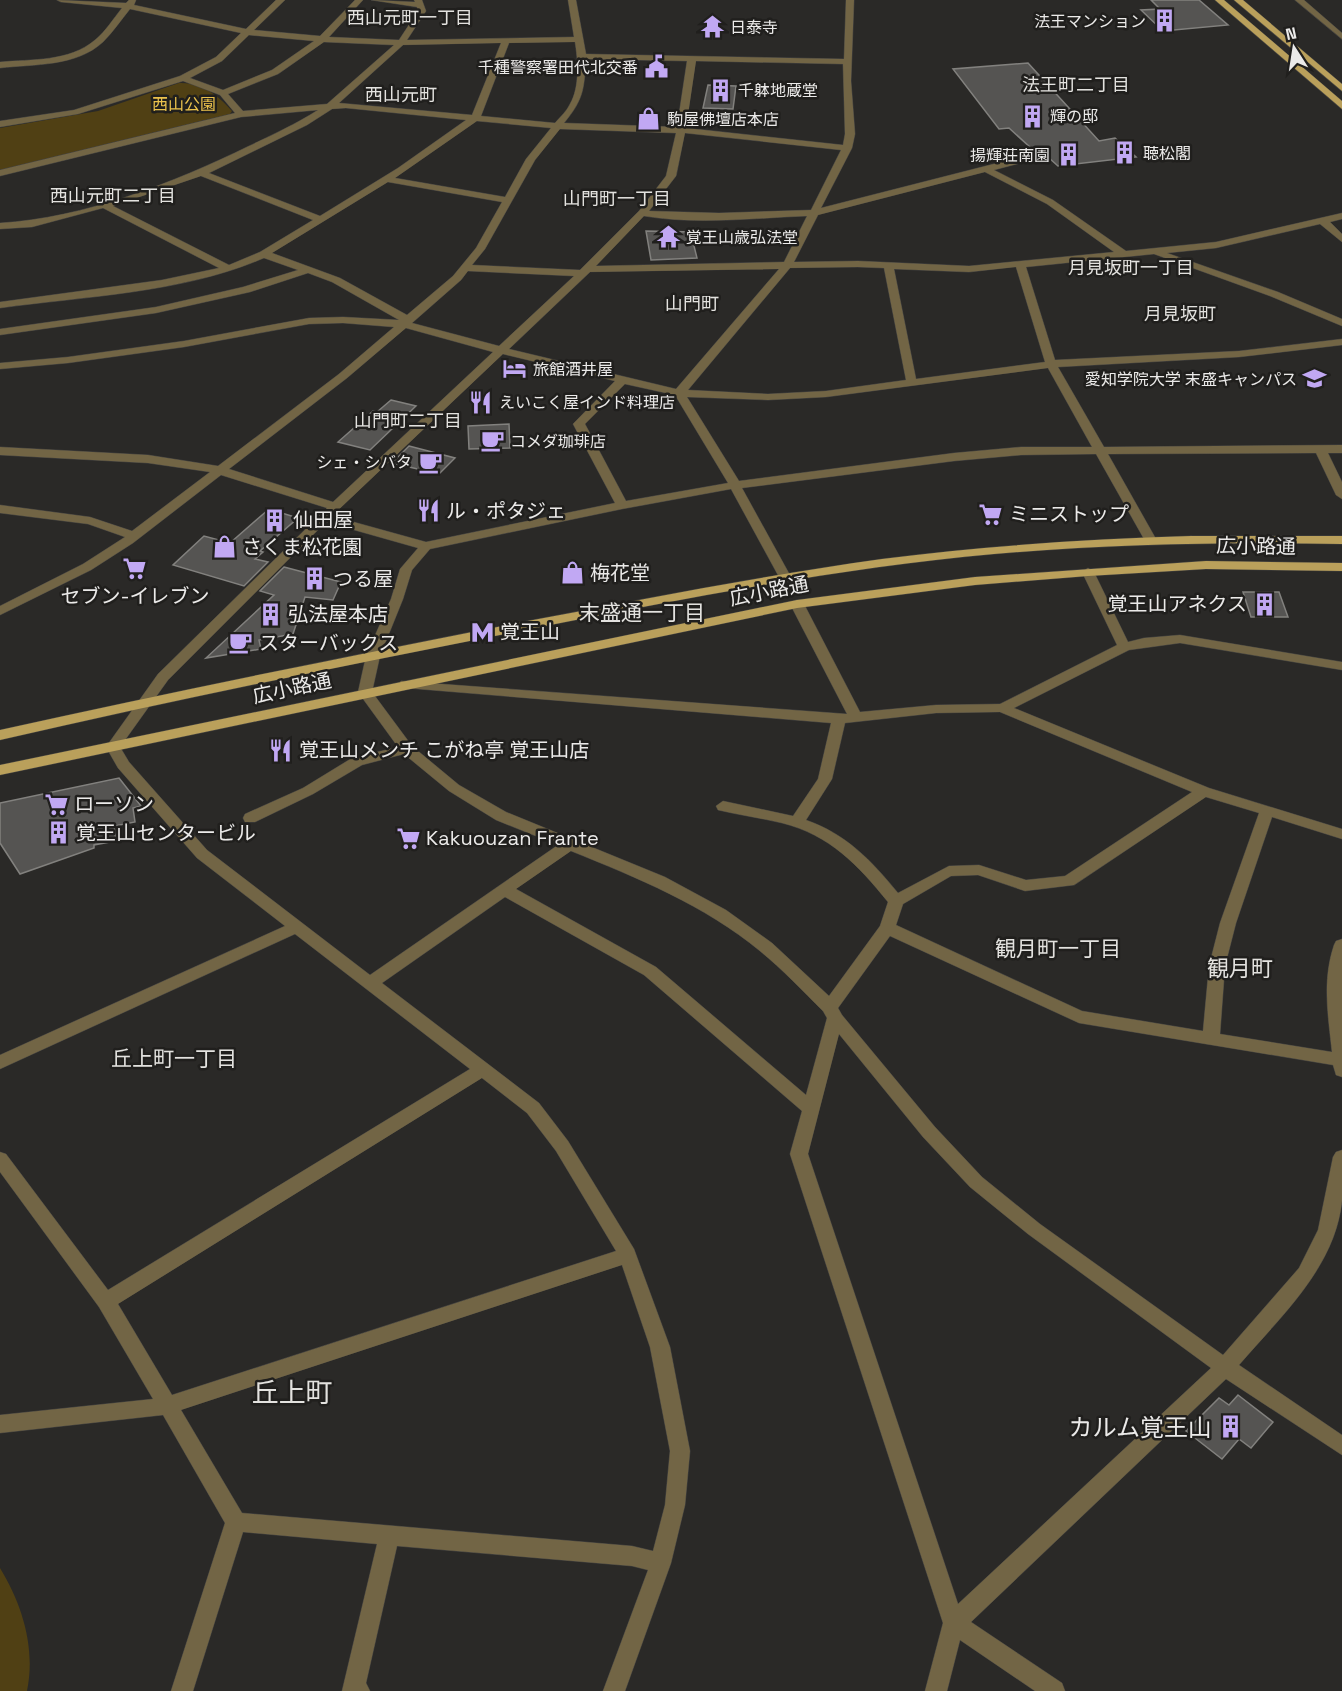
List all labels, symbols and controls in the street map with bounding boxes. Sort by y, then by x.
district label: 西山元町一丁目 [347,6,473,29]
building icon: 法王マンション [1151,8,1177,34]
place label: 法王マンション [1034,11,1146,32]
temple icon: 日泰寺 [699,14,725,40]
place label: 日泰寺 [730,17,778,38]
north arrow [1264,18,1324,78]
text: N [1284,22,1298,45]
public building icon: 千種警察署田代北交番 [643,54,669,80]
place label: 千種警察署田代北交番 [478,57,638,78]
district label: 法王町二丁目 [1022,73,1130,96]
building icon: 千躰地蔵堂 [707,77,733,103]
place label: 千躰地蔵堂 [738,80,818,101]
district label: 西山元町 [365,83,437,106]
park label: 西山公園 [152,94,216,115]
building icon: 輝の邸 [1019,103,1045,129]
shop icon: 駒屋佛壇店本店 [636,106,662,132]
place label: 輝の邸 [1050,106,1098,127]
place label: 駒屋佛壇店本店 [667,109,779,130]
building icon: 聴松閣 [1112,140,1138,166]
building icon: 揚輝荘南園 [1055,142,1081,168]
place label: 聴松閣 [1143,143,1191,164]
place label: 揚輝荘南園 [970,145,1050,166]
district label: 西山元町二丁目 [50,184,176,207]
district label: 山門町一丁目 [563,187,671,210]
temple icon: 覚王山歳弘法堂 [655,224,681,250]
place label: 覚王山歳弘法堂 [686,227,798,248]
district label: 月見坂町一丁目 [1068,256,1194,279]
district label: 山門町 [665,292,719,315]
district label: 月見坂町 [1144,302,1216,325]
hotel icon: 旅館酒井屋 [502,356,528,382]
place label: 旅館酒井屋 [533,359,613,380]
school or university icon: 愛知学院大学 末盛キャンパス [1302,366,1328,392]
place label: 愛知学院大学 末盛キャンパス [1085,369,1297,390]
restaurant icon: えいこく屋インド料理店 [468,389,494,415]
place label: えいこく屋インド料理店 [499,392,675,413]
district label: 山門町二丁目 [354,409,462,432]
cafe icon: コメダ珈琲店 [479,428,505,454]
place label: コメダ珈琲店 [510,431,606,452]
cafe icon: シェ・シバタ [417,449,443,475]
place label: シェ・シバタ [316,452,412,473]
restaurant icon: ル・ポタジェ [415,498,441,524]
place label: ル・ポタジェ [446,498,566,524]
supermarket icon: ミニストップ [978,501,1004,527]
place label: ミニストップ [1009,501,1129,527]
building icon: 仙田屋 [262,507,288,533]
place label: 仙田屋 [293,507,353,533]
street label: 広小路通 [1216,532,1296,560]
shop icon: さくま松花園 [211,534,237,560]
place label: さくま松花園 [242,534,362,560]
supermarket icon: セブン-イレブン [122,556,148,582]
shop icon: 梅花堂 [559,560,585,586]
place label: 梅花堂 [590,560,650,586]
building icon: つる屋 [302,566,328,592]
place label: つる屋 [333,566,393,592]
street label: 広小路通 [727,571,811,611]
place label: セブン-イレブン [60,583,210,609]
place label: 覚王山アネクス [1108,591,1247,617]
building icon: 覚王山アネクス [1252,591,1278,617]
district label: 末盛通一丁目 [579,599,705,626]
building icon: 弘法屋本店 [257,601,283,627]
place label: 弘法屋本店 [288,601,388,627]
metro station icon: 覚王山 [469,619,495,645]
place label: 覚王山 [500,619,560,645]
cafe icon: スターバックス [228,630,254,656]
place label: スターバックス [259,630,398,656]
street label: 広小路通 [250,667,334,709]
restaurant icon: 覚王山メンチ こがね亭 覚王山店 [268,737,294,763]
place label: 覚王山メンチ こがね亭 覚王山店 [299,737,589,763]
supermarket icon: ローソン [43,791,69,817]
place label: ローソン [74,791,154,817]
building icon: 覚王山センタービル [45,820,71,846]
place label: 覚王山センタービル [76,820,256,846]
supermarket icon: Kakuouzan Frante [395,825,421,851]
place label: Kakuouzan Frante [426,825,599,851]
district label: 観月町一丁目 [995,935,1121,962]
district label: 観月町 [1207,954,1273,982]
district label: 丘上町一丁目 [111,1045,237,1072]
district label: 丘上町 [252,1375,333,1410]
place label: カルム覚王山 [1068,1412,1212,1443]
building icon: カルム覚王山 [1217,1414,1243,1440]

